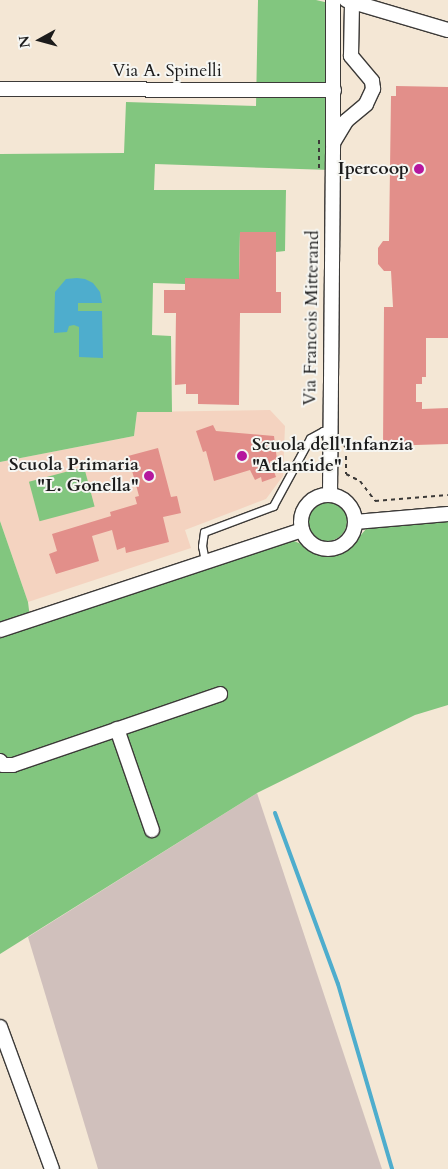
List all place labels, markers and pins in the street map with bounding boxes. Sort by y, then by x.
place label: Ipercoop [338,158,409,180]
marker: Ipercoop [413,163,425,175]
place label: Scuola dell'Infanzia "Atlantide" [252,435,413,478]
marker: Scuola dell'Infanzia "Atlantide" [236,450,248,462]
place label: Scuola Primaria "L. Gonella" [9,455,139,498]
marker: Scuola Primaria "L. Gonella" [143,470,155,482]

